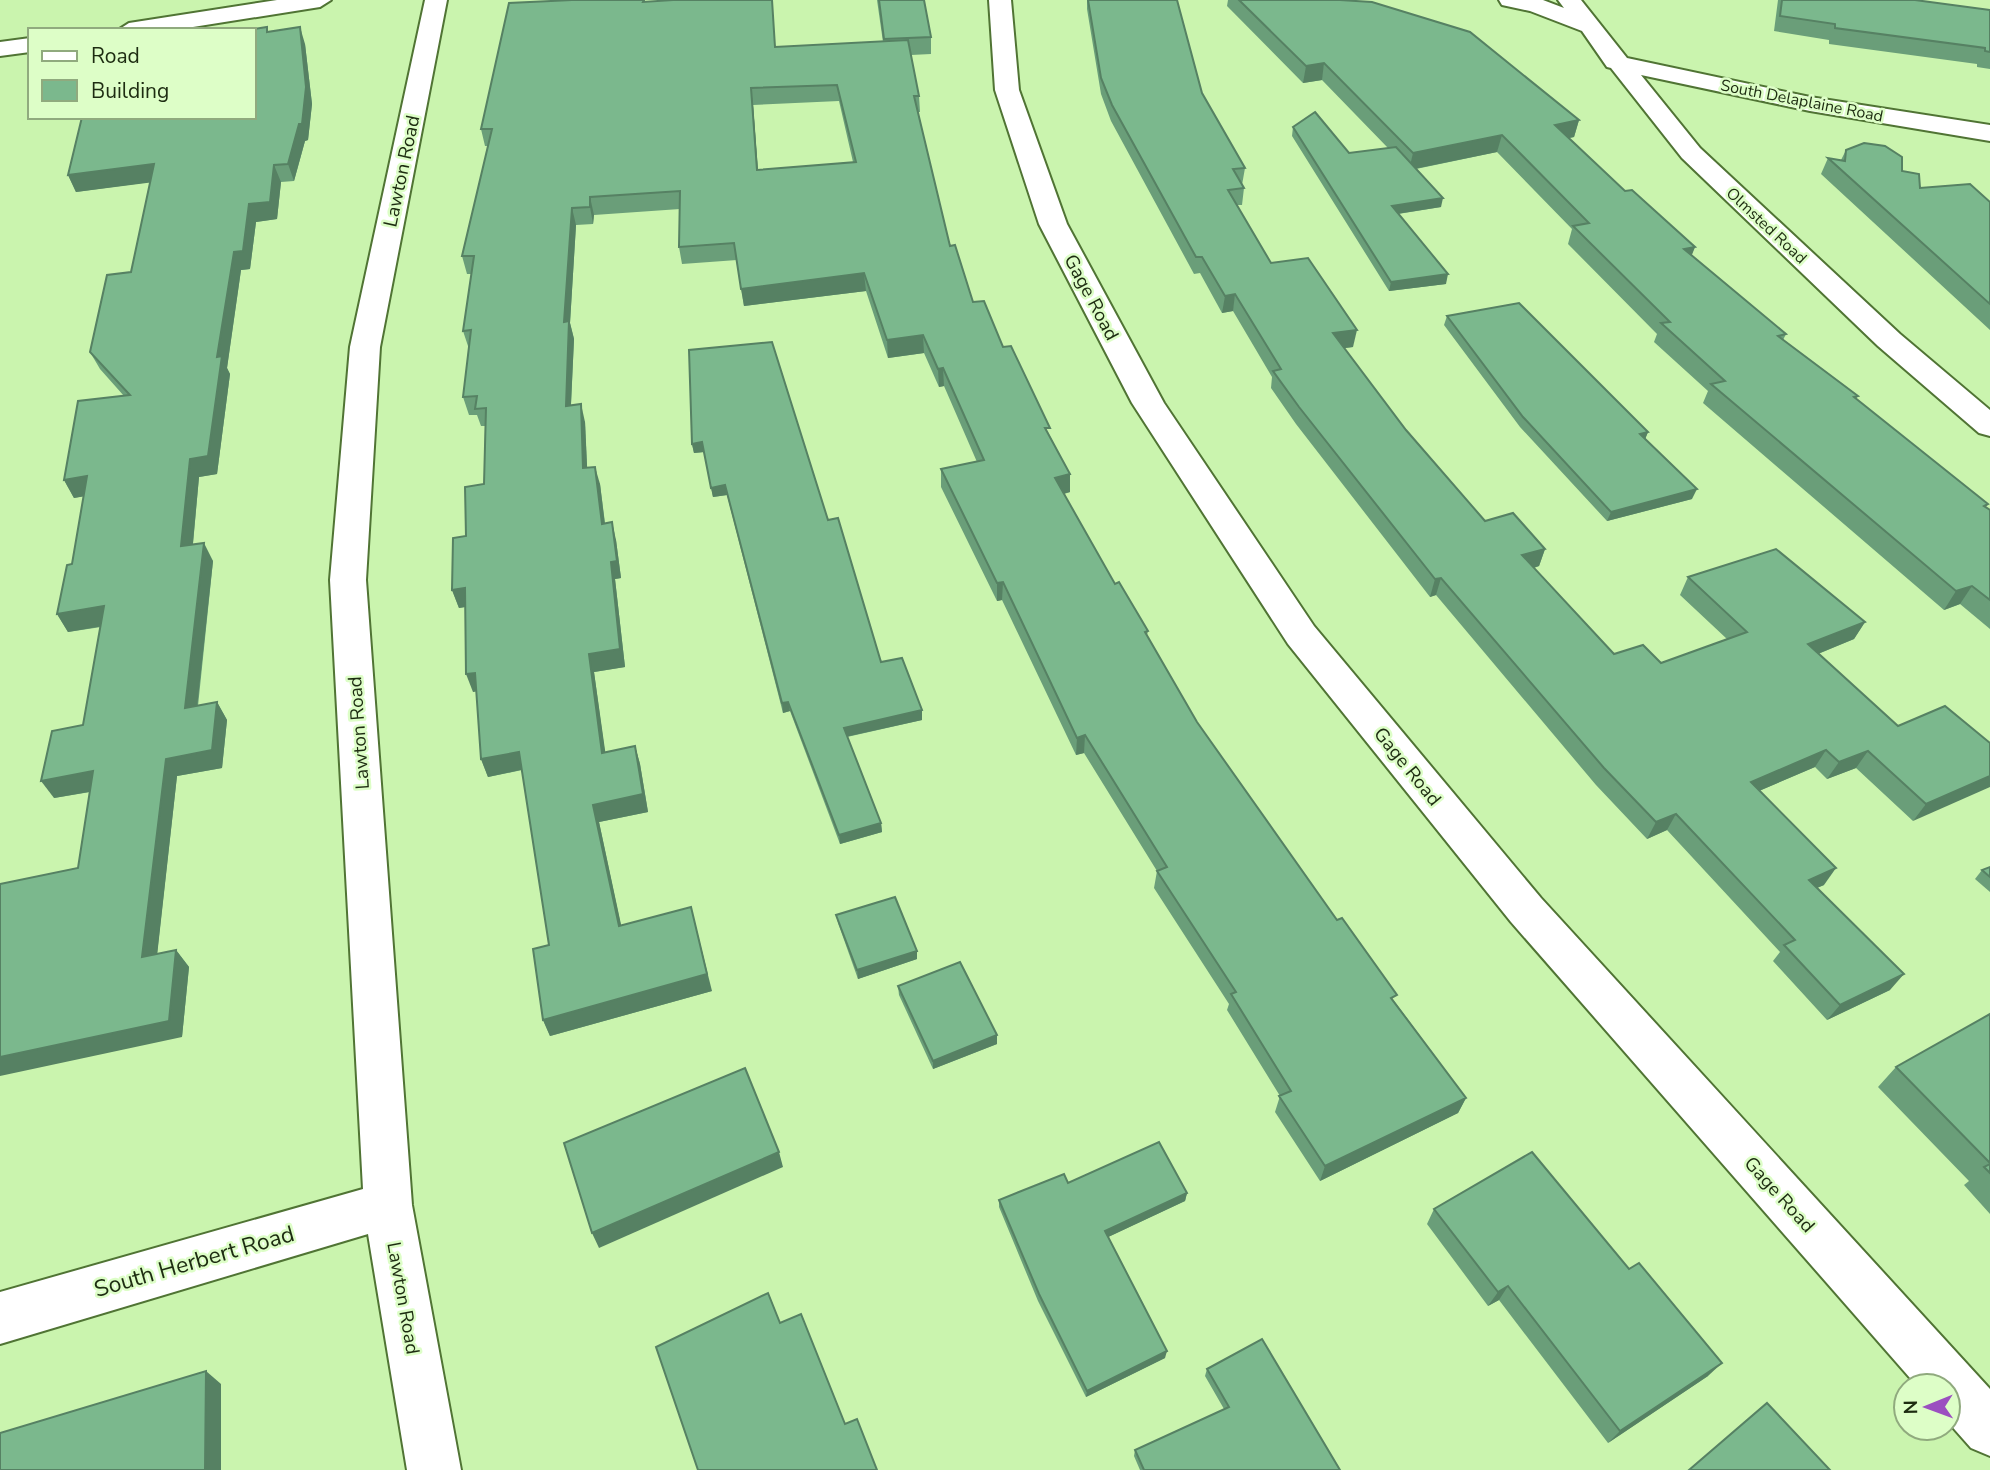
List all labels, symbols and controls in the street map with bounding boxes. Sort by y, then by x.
legend [28,28,256,119]
text: Road [91,42,140,70]
street label: South Delaplaine Road [1719,74,1885,128]
text: Building [91,77,169,105]
street label: Lawton Road [377,113,426,229]
street label: Olmsted Road [1721,183,1811,269]
street label: Gage Road [1058,250,1125,345]
street label: Lawton Road [342,675,376,790]
street label: Gage Road [1367,722,1447,811]
street label: Gage Road [1738,1151,1820,1238]
street label: South Herbert Road [90,1218,298,1305]
street label: Lawton Road [380,1240,426,1356]
north arrow [1892,1372,1962,1442]
text: N [1898,1400,1924,1415]

